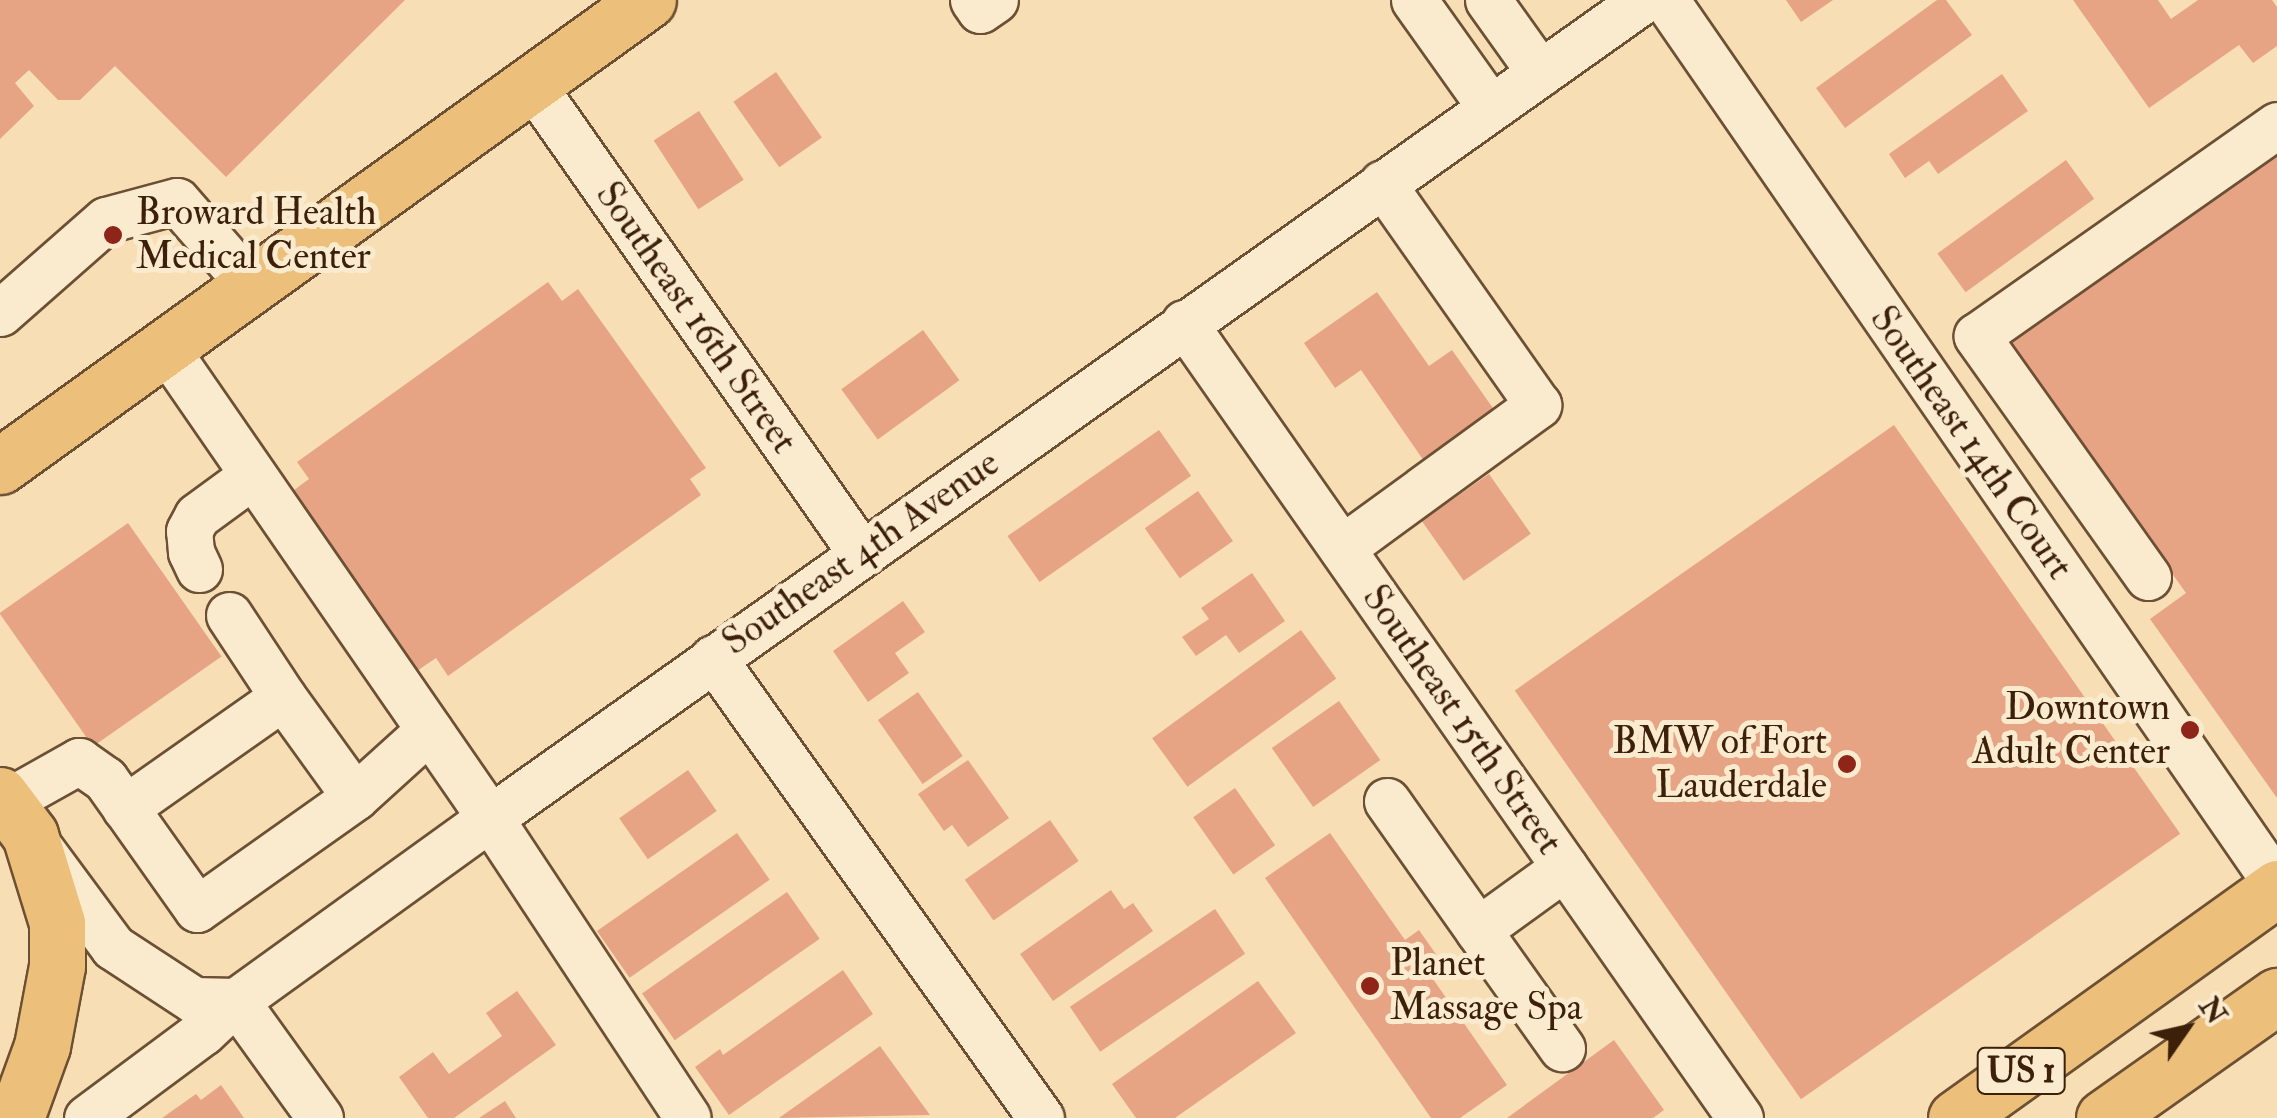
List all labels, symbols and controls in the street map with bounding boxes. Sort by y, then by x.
street label: Southeast 16th Street [585,174,807,462]
place label: Broward Health Medical Center [136,190,376,280]
marker: Broward Health Medical Center [100,222,126,248]
street label: Southeast 14th Court [1860,298,2082,588]
street label: Southeast 4th Avenue [714,441,1008,665]
street label: Southeast 15th Street [1352,577,1572,863]
place label: Downtown Adult Center [1972,685,2170,774]
place label: BMW of Fort Lauderdale [1612,719,1827,808]
marker: Downtown Adult Center [2179,719,2201,741]
marker: BMW of Fort Lauderdale [1836,753,1858,775]
place label: Planet Massage Spa [1390,941,1582,1030]
marker: Planet Massage Spa [1359,975,1381,997]
north arrow [2137,978,2237,1078]
text: N [2191,991,2234,1031]
road number: US 1 [1976,1041,2066,1101]

